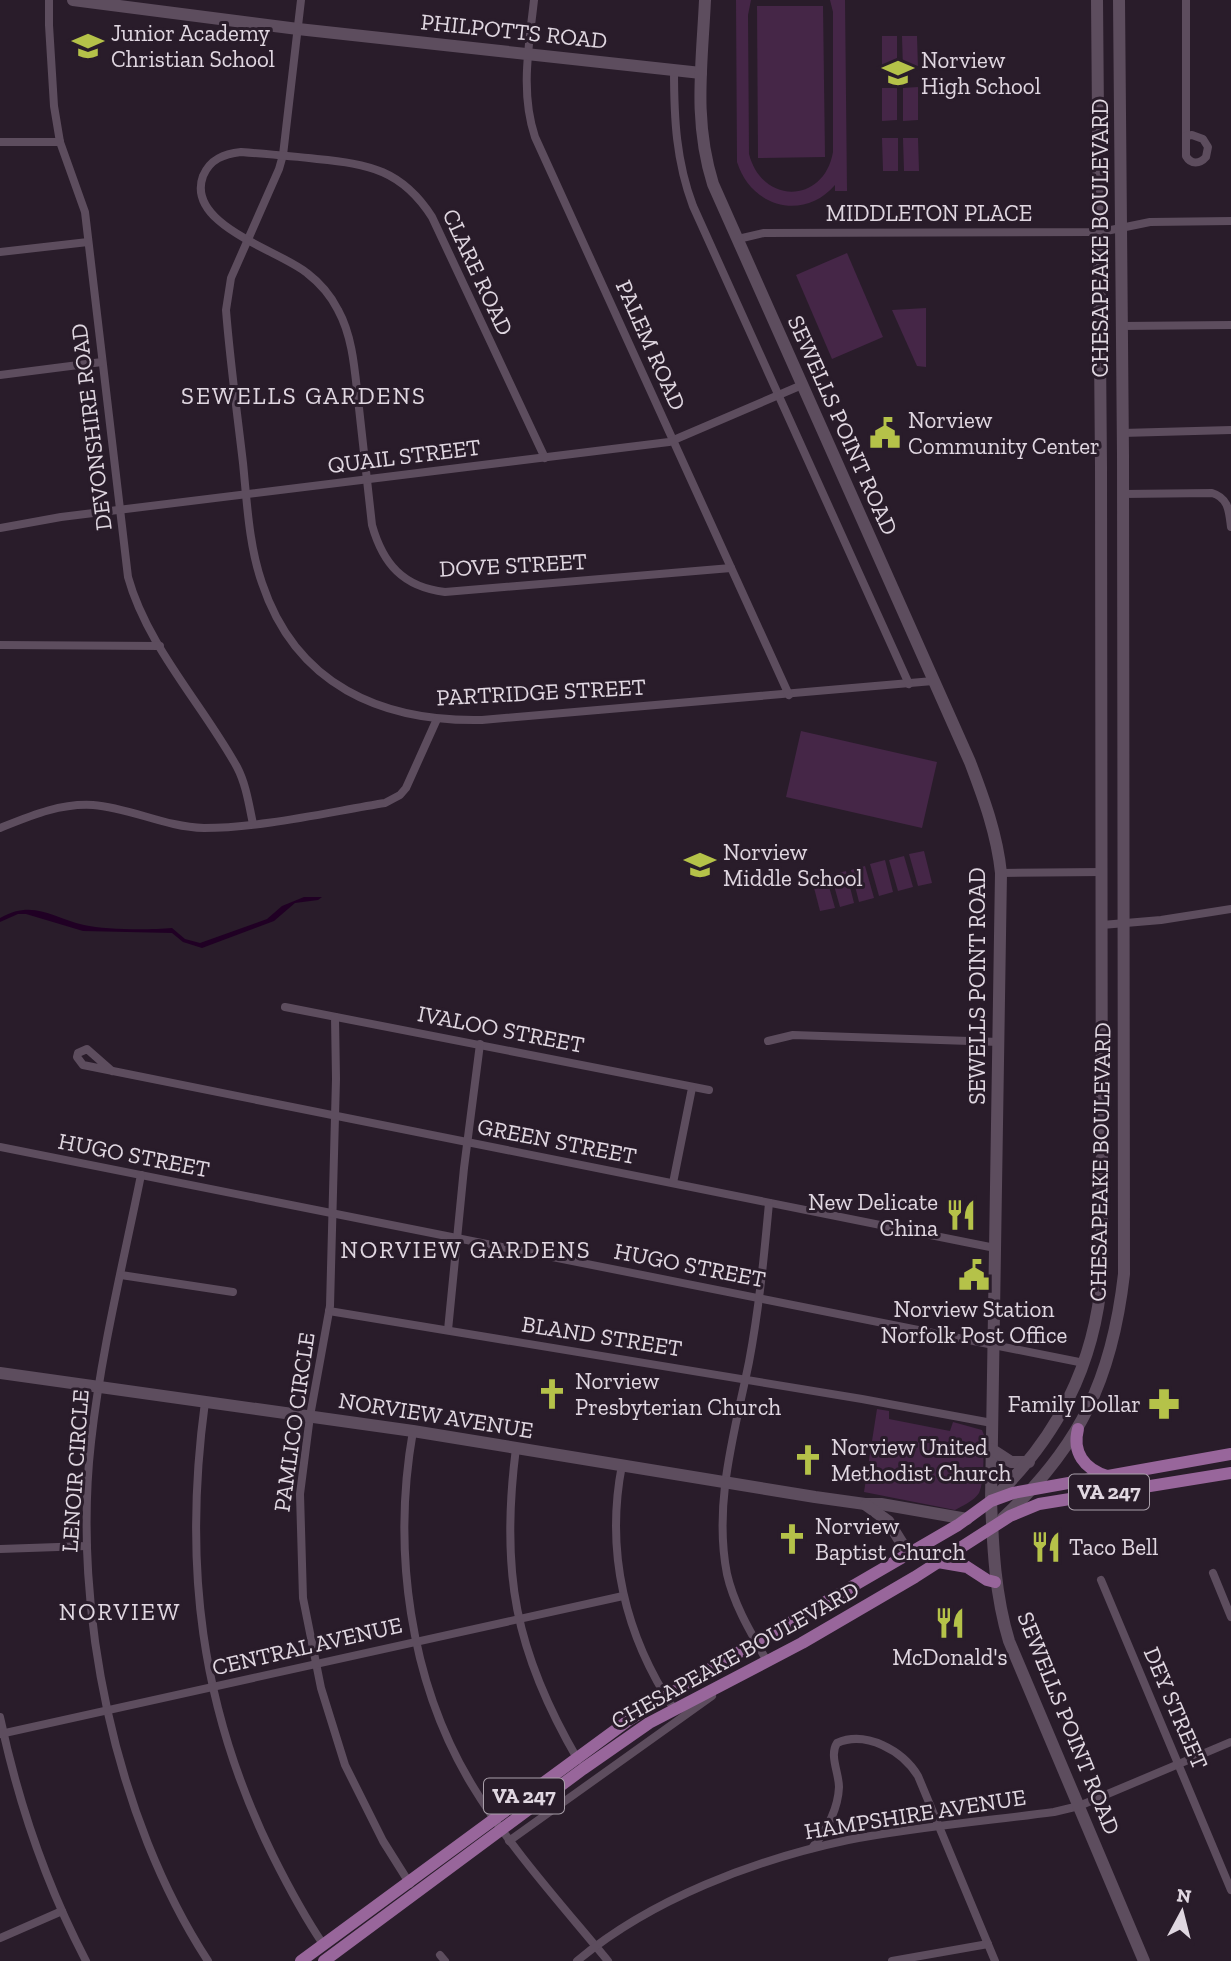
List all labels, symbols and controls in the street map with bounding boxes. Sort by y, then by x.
street label: PHILPOTTS ROAD [419,7,609,55]
place label: Junior Academy Christian School [111,19,275,73]
school or university icon: Junior Academy Christian School [71,29,105,63]
place label: Norview High School [921,46,1041,100]
school or university icon: Norview High School [881,56,915,90]
street label: CHESAPEAKE BOULEVARD [1086,98,1114,378]
street label: MIDDLETON PLACE [826,199,1032,227]
street label: CLARE ROAD [436,204,520,340]
street label: PALEM ROAD [610,275,692,415]
street label: SEWELLS POINT ROAD [782,311,904,539]
street label: DEVONSHIRE ROAD [64,322,118,532]
district label: SEWELLS GARDENS [181,381,427,410]
place label: Norview Community Center [908,406,1100,460]
public building icon: Norview Community Center [868,416,902,450]
street label: QUAIL STREET [326,433,482,479]
street label: DOVE STREET [438,547,588,583]
street label: PARTRIDGE STREET [436,673,646,711]
place label: Norview Middle School [723,838,863,892]
school or university icon: Norview Middle School [683,848,717,882]
street label: SEWELLS POINT ROAD [963,867,991,1105]
street label: IVALOO STREET [415,999,587,1059]
street label: CHESAPEAKE BOULEVARD [1084,1022,1116,1302]
street label: GREEN STREET [475,1112,639,1170]
street label: HUGO STREET [56,1127,212,1183]
place label: New Delicate China [808,1188,938,1242]
restaurant icon: New Delicate China [944,1198,978,1232]
district label: NORVIEW GARDENS [340,1235,592,1264]
street label: HUGO STREET [612,1237,768,1293]
public building icon: Norview Station Norfolk Post Office [957,1258,991,1292]
place label: Norview Station Norfolk Post Office [881,1295,1067,1349]
street label: BLAND STREET [520,1310,684,1362]
street label: PAMLICO CIRCLE [268,1330,320,1514]
place label: Norview Presbyterian Church [575,1367,781,1421]
church icon: Norview Presbyterian Church [535,1377,569,1411]
street label: NORVIEW AVENUE [337,1386,535,1444]
pharmacy icon: Family Dollar [1147,1387,1181,1421]
street label: LENOIR CIRCLE [55,1389,95,1553]
place label: Family Dollar [1008,1390,1141,1418]
place label: Norview United Methodist Church [831,1433,1012,1487]
church icon: Norview United Methodist Church [791,1443,825,1477]
road number: VA 247 [1069,1474,1149,1510]
place label: Norview Baptist Church [815,1512,965,1566]
church icon: Norview Baptist Church [775,1522,809,1556]
restaurant icon: Taco Bell [1029,1530,1063,1564]
place label: Taco Bell [1069,1533,1158,1561]
street label: CHESAPEAKE BOULEVARD [606,1575,864,1735]
district label: NORVIEW [59,1597,181,1626]
restaurant icon: McDonald's [933,1606,967,1640]
street label: SEWELLS POINT ROAD [1011,1608,1127,1838]
street label: CENTRAL AVENUE [209,1611,405,1681]
place label: McDonald's [892,1643,1008,1671]
street label: DEY STREET [1138,1643,1214,1773]
road number: VA 247 [484,1778,564,1814]
street label: HAMPSHIRE AVENUE [802,1783,1028,1845]
north arrow [1147,1877,1217,1947]
text: N [1175,1883,1193,1908]

